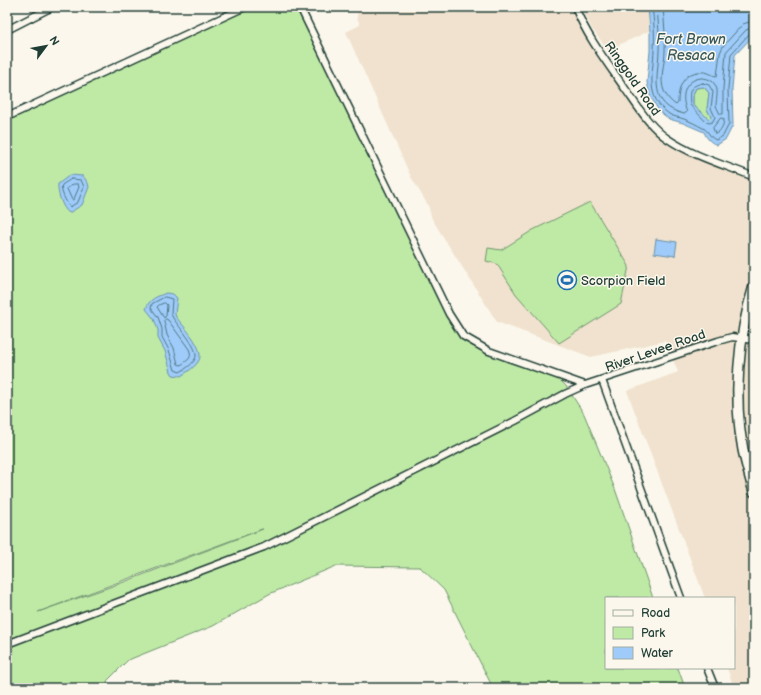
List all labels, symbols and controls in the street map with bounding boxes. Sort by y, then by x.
north arrow [26,26,66,66]
water label: Fort Brown Resaca [656,31,726,64]
text: N [46,34,62,48]
street label: Ringgold Road [601,38,664,119]
sports icon: Scorpion Field [556,269,578,291]
place label: Scorpion Field [581,273,665,289]
street label: River Levee Road [603,326,708,376]
legend [605,597,735,669]
text: Road [641,606,670,621]
text: Park [641,626,665,641]
text: Water [641,646,673,661]

